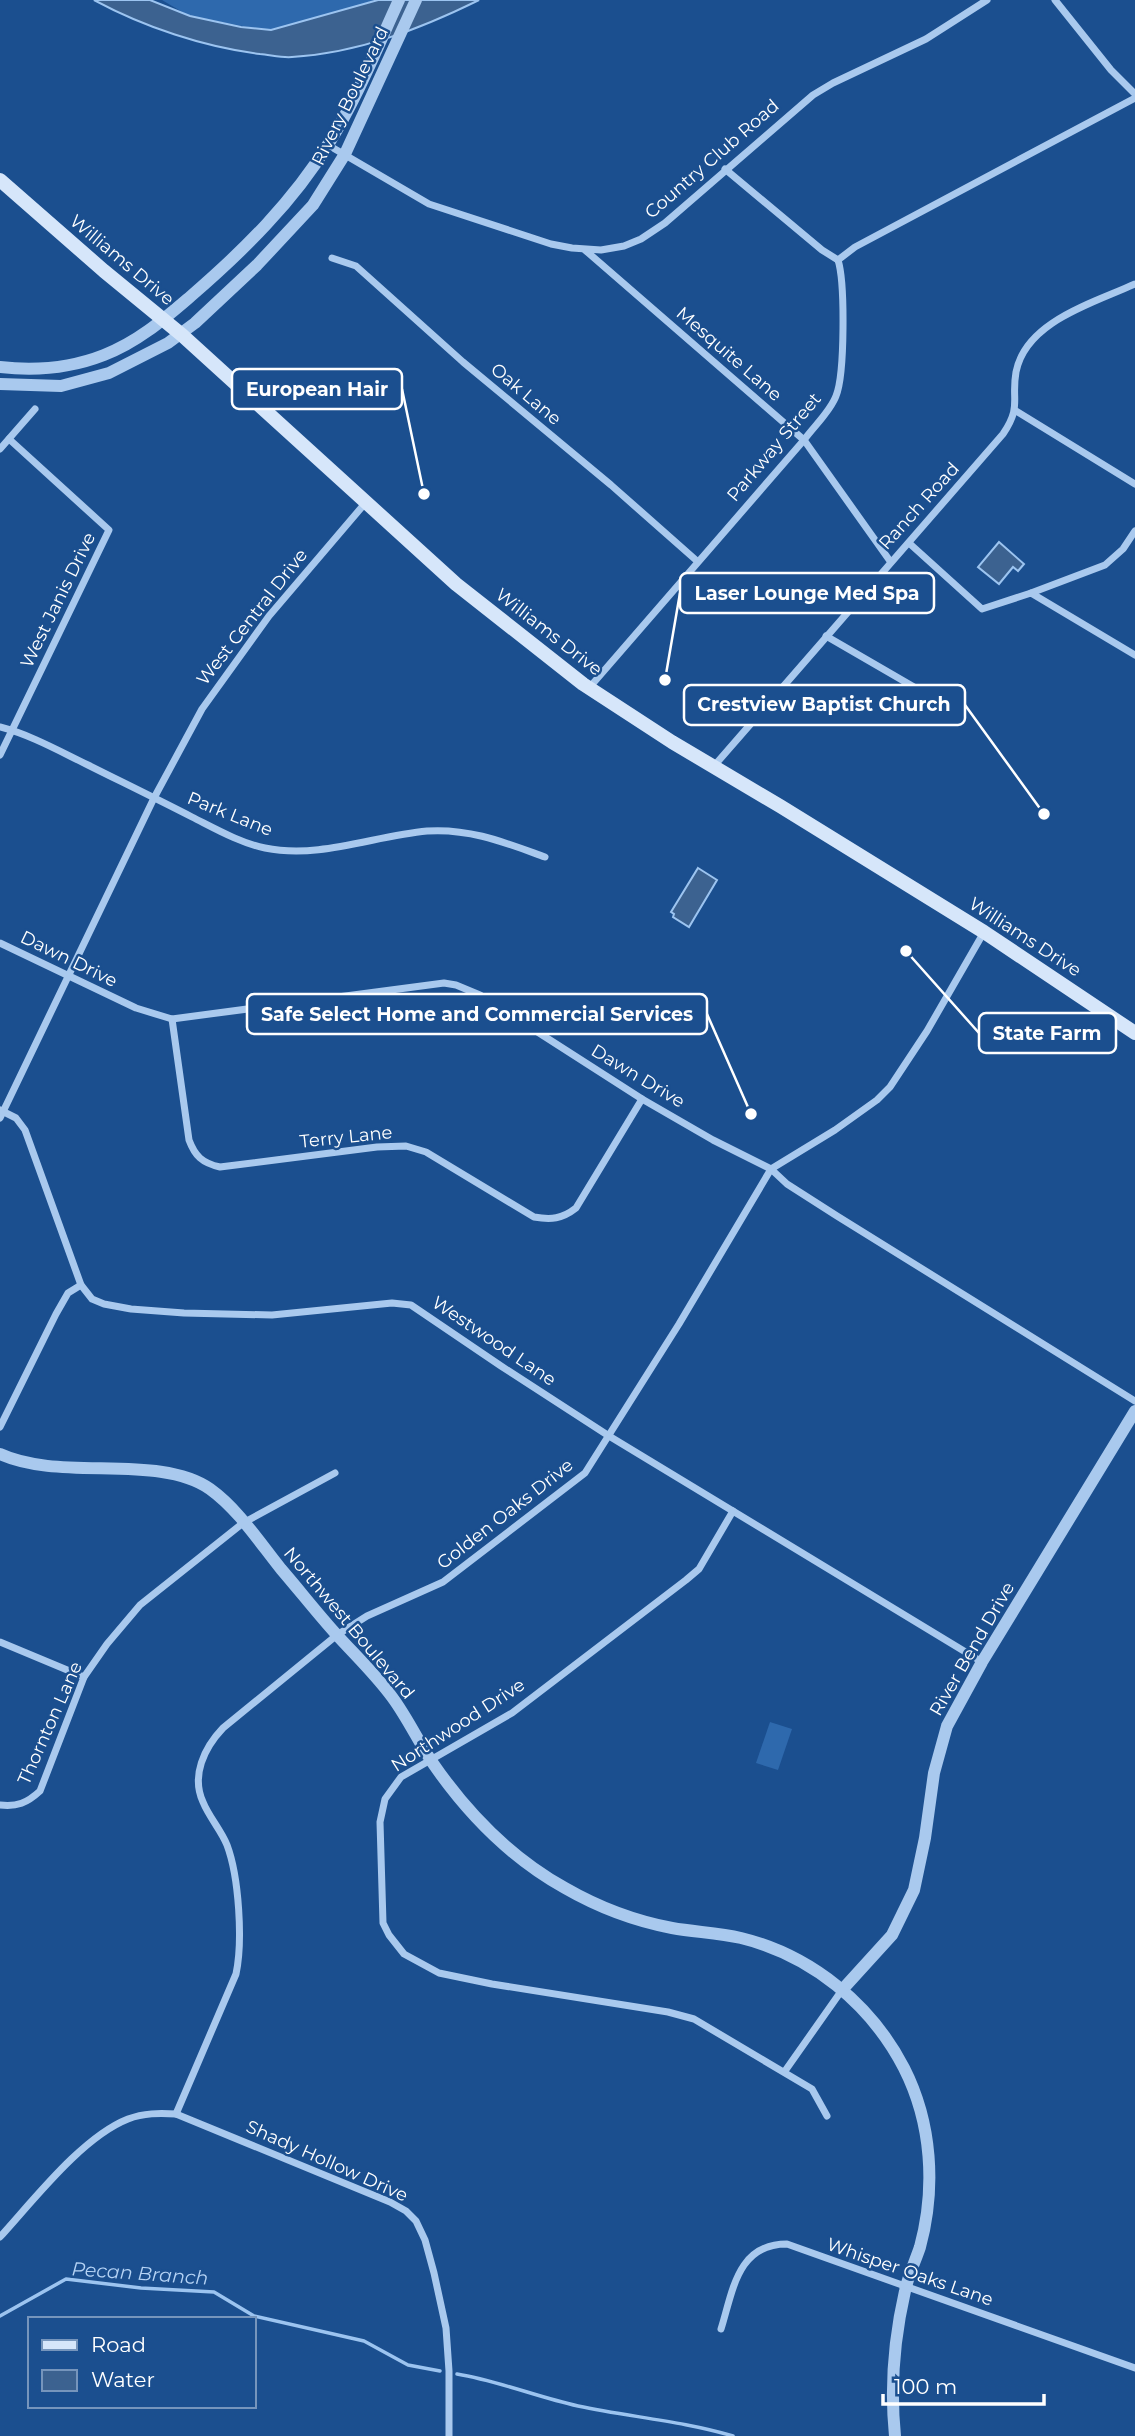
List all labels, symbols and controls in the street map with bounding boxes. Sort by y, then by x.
street label: Rivery Boulevard [307,23,393,169]
street label: Country Club Road [640,95,784,223]
street label: Williams Drive [65,210,179,310]
street label: Mesquite Lane [672,302,786,406]
street label: Oak Lane [486,358,566,430]
callout: European Hair [232,369,402,409]
text: European Hair [246,378,388,401]
street label: Parkway Street [722,388,826,506]
street label: Ranch Road [874,458,964,554]
street label: West Janis Drive [16,529,100,671]
street label: West Central Drive [192,544,312,690]
callout: Laser Lounge Med Spa [680,573,934,613]
text: Laser Lounge Med Spa [694,582,920,605]
street label: Williams Drive [491,583,607,681]
callout: Crestview Baptist Church [684,685,965,725]
text: Crestview Baptist Church [697,693,951,716]
street label: Park Lane [184,787,276,841]
street label: Williams Drive [965,893,1085,982]
street label: Dawn Drive [17,926,121,992]
callout: Safe Select Home and Commercial Services [247,994,707,1034]
text: Safe Select Home and Commercial Services [261,1003,693,1026]
callout: State Farm [979,1013,1116,1053]
text: State Farm [993,1022,1101,1045]
street label: Dawn Drive [587,1039,689,1113]
street label: Terry Lane [299,1121,394,1153]
street label: Westwood Lane [428,1291,560,1391]
street label: Golden Oaks Drive [432,1454,578,1574]
street label: Northwest Boulevard [279,1543,419,1703]
street label: River Bend Drive [925,1578,1019,1720]
street label: Thornton Lane [13,1658,87,1788]
street label: Northwood Drive [387,1674,529,1776]
street label: Shady Hollow Drive [243,2115,411,2207]
street label: Whisper Oaks Lane [824,2233,996,2311]
water label: Pecan Branch [71,2257,209,2290]
legend [28,2317,256,2408]
text: Road [91,2332,146,2357]
scale bar [883,2362,1044,2406]
text: Water [91,2367,155,2392]
text: 100 m [894,2374,957,2399]

